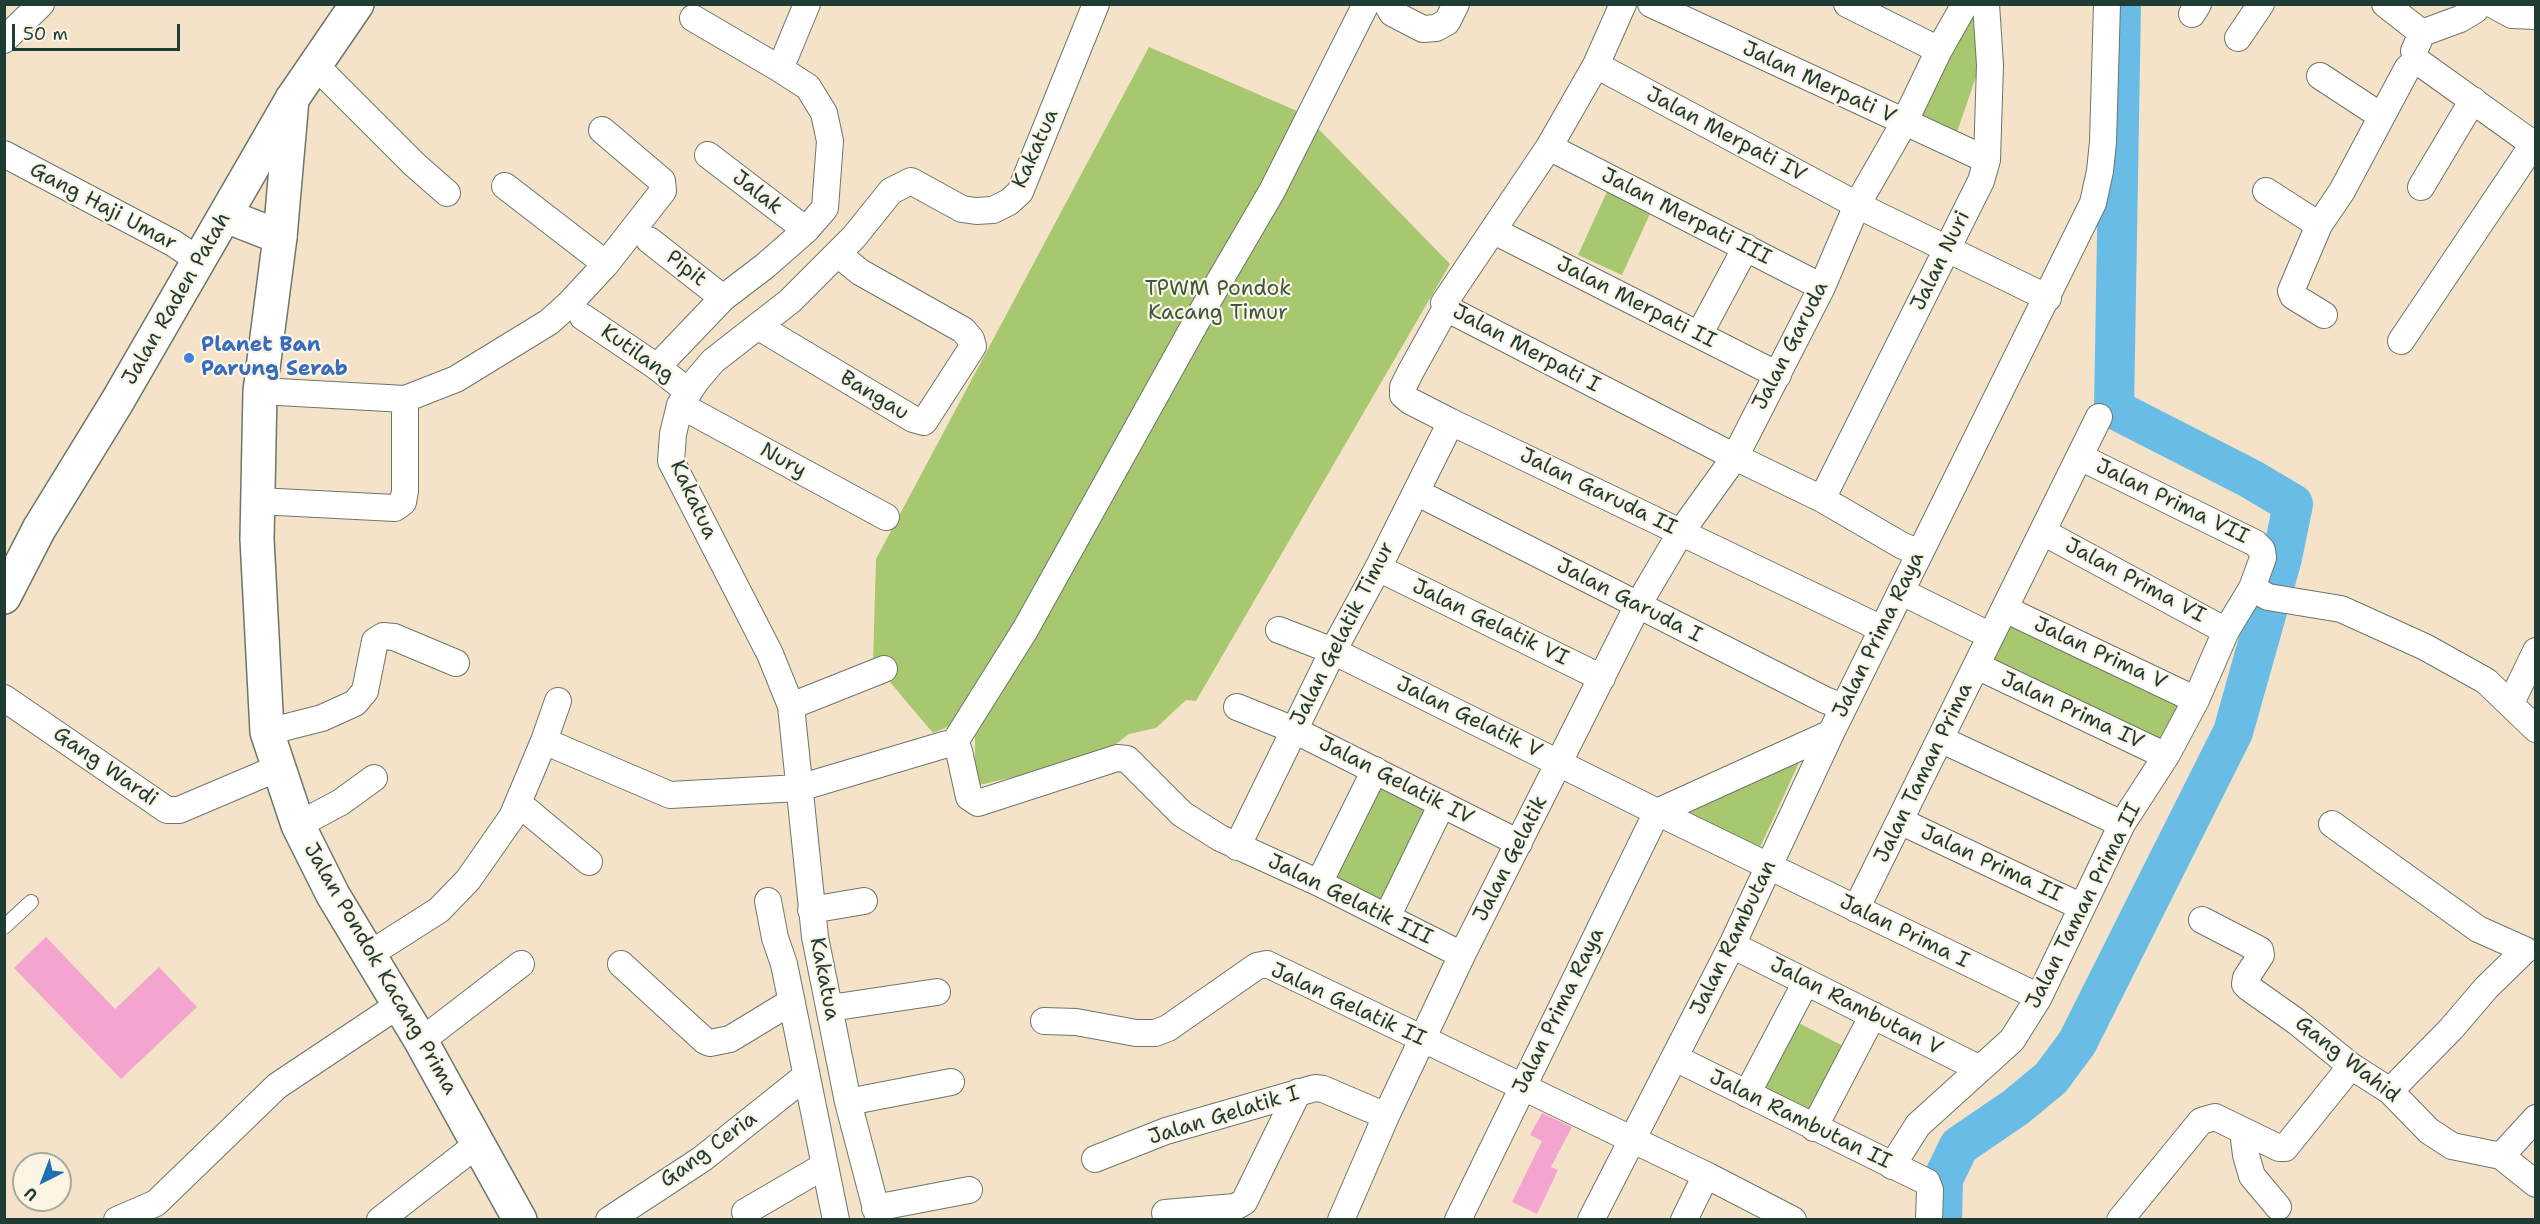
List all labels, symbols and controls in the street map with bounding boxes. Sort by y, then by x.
scale bar [15,12,183,50]
text: 50 m [23,22,68,46]
street label: Jalan Merpati V [1738,36,1900,130]
street label: Jalan Merpati IV [1642,82,1810,188]
street label: Kakatua [1007,105,1065,193]
street label: Gang Haji Umar [25,158,181,256]
street label: Jalan Merpati III [1597,163,1775,271]
street label: Jalak [727,166,787,220]
street label: Jalan Nuri [1906,207,1976,315]
street label: Jalan Raden Patah [117,208,237,390]
street label: Pipit [661,245,711,293]
street label: Jalan Merpati II [1552,252,1720,354]
park label: TPWM Pondok Kacang Timur [1145,277,1291,327]
street label: Jalan Garuda [1748,277,1834,415]
street label: Jalan Merpati I [1448,299,1604,399]
street label: Kutilang [595,320,679,388]
place label: Planet Ban Parung Serab [201,333,348,383]
marker: Planet Ban Parung Serab [182,351,196,365]
street label: Bangau [835,366,913,426]
street label: Nury [755,438,811,484]
street label: Jalan Garuda II [1515,443,1681,541]
street label: Jalan Prima VII [2091,454,2253,550]
street label: Kakatua [664,457,722,543]
street label: Jalan Prima VI [2060,533,2210,629]
street label: Jalan Gelatik Timur [1286,538,1400,730]
street label: Jalan Prima Raya [1828,548,1930,722]
street label: Jalan Garuda I [1552,553,1706,649]
street label: Jalan Gelatik VI [1408,574,1572,672]
street label: Jalan Prima V [2029,612,2171,696]
street label: Jalan Prima IV [1996,667,2148,755]
street label: Jalan Gelatik V [1392,672,1546,764]
street label: Jalan Taman Prima [1869,679,1979,867]
street label: Gang Wardi [48,722,162,812]
street label: Jalan Gelatik IV [1314,731,1478,831]
street label: Jalan Gelatik [1469,792,1553,926]
street label: Jalan Taman Prima II [2021,799,2147,1013]
street label: Jalan Prima II [1916,820,2066,908]
street label: Jalan Pondok Kacang Prima [298,839,462,1099]
street label: Jalan Gelatik III [1263,849,1437,951]
street label: Jalan Rambutan [1686,857,1782,1019]
street label: Jalan Prima I [1835,890,1973,974]
street label: Jalan Prima Raya [1508,924,1610,1098]
street label: Kakatua [804,935,844,1023]
street label: Jalan Rambutan V [1766,953,1946,1061]
street label: Jalan Gelatik II [1266,958,1430,1052]
street label: Gang Wahid [2290,1011,2404,1109]
street label: Jalan Rambutan II [1705,1065,1895,1175]
street label: Jalan Gelatik I [1145,1081,1303,1151]
street label: Gang Ceria [656,1106,762,1194]
north arrow [12,1152,72,1212]
text: U [20,1183,42,1206]

